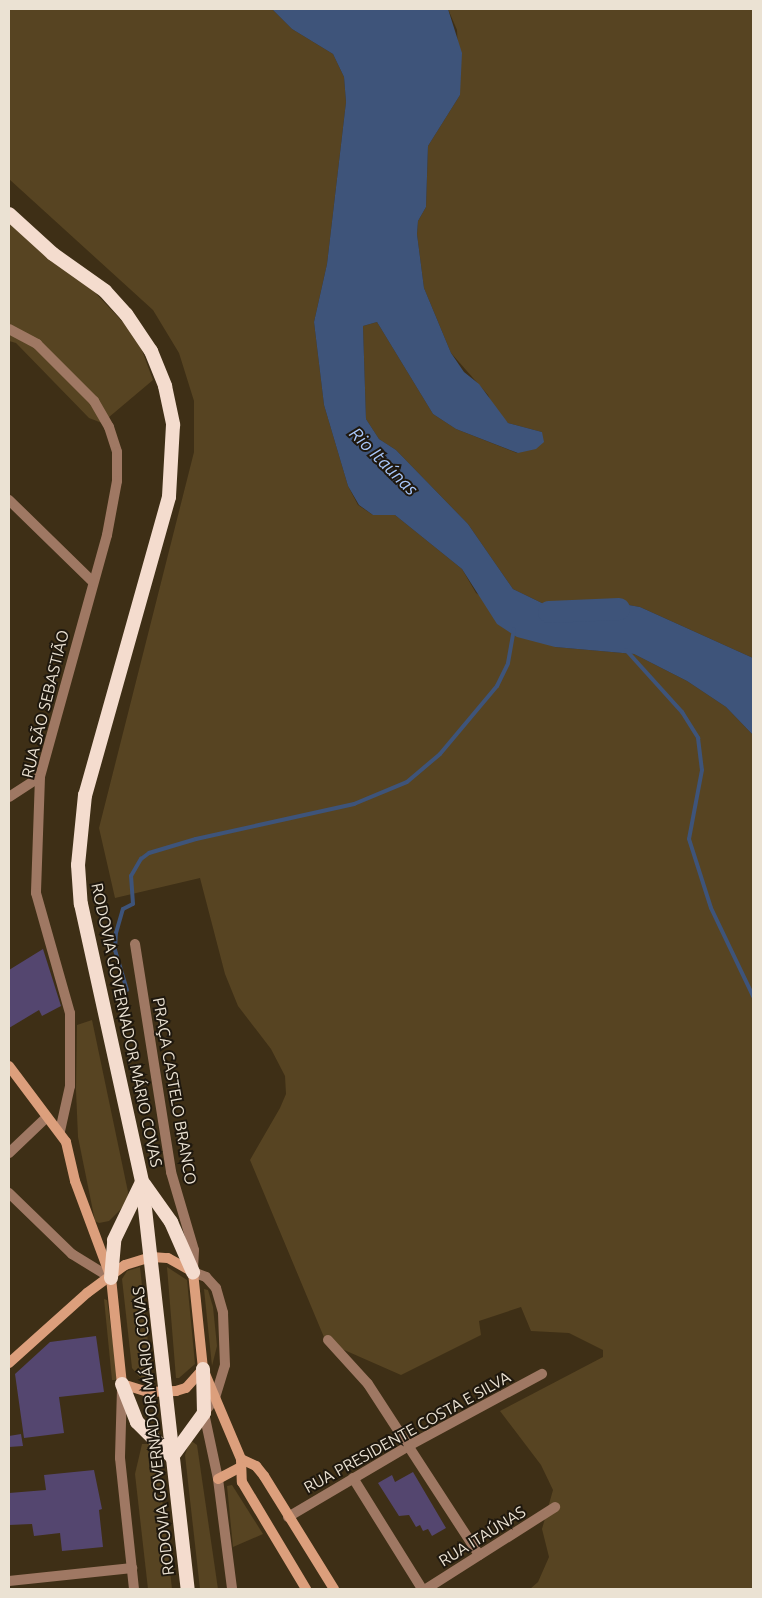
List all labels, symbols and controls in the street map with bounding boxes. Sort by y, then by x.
water label: Rio Itaúnas [345,422,423,500]
street label: RUA SÃO SEBASTIÃO [17,628,73,780]
street label: RODOVIA GOVERNADOR MÁRIO COVAS [87,881,167,1169]
street label: PRAÇA CASTELO BRANCO [149,996,201,1186]
street label: RODOVIA GOVERNADOR MÁRIO COVAS [128,1286,178,1576]
street label: RUA PRESIDENTE COSTA E SILVA [300,1367,514,1497]
street label: RUA ITAÚNAS [435,1502,529,1570]

